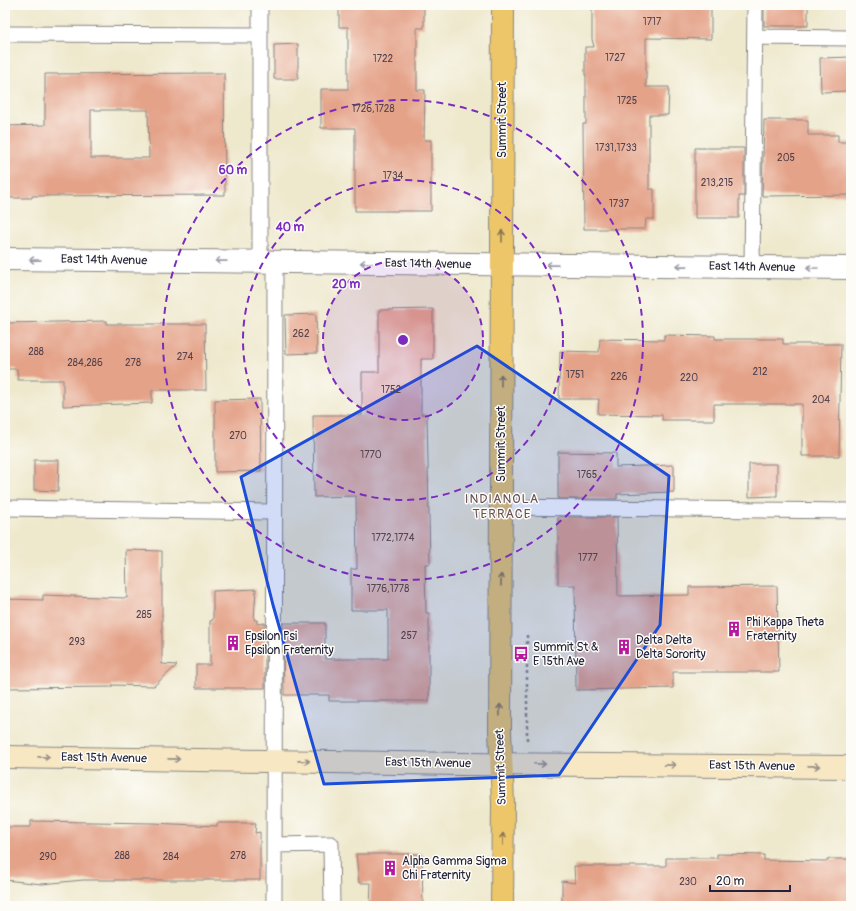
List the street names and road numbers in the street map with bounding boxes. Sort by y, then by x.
street label: Summit Street [495,82,510,158]
street label: East 14th Avenue [61,252,147,268]
street label: East 14th Avenue [385,256,471,272]
street label: East 14th Avenue [709,259,795,275]
street label: Summit Street [494,406,509,482]
street label: Summit Street [492,729,510,805]
street label: East 15th Avenue [61,750,147,766]
street label: East 15th Avenue [385,755,471,771]
street label: East 15th Avenue [709,758,795,774]

